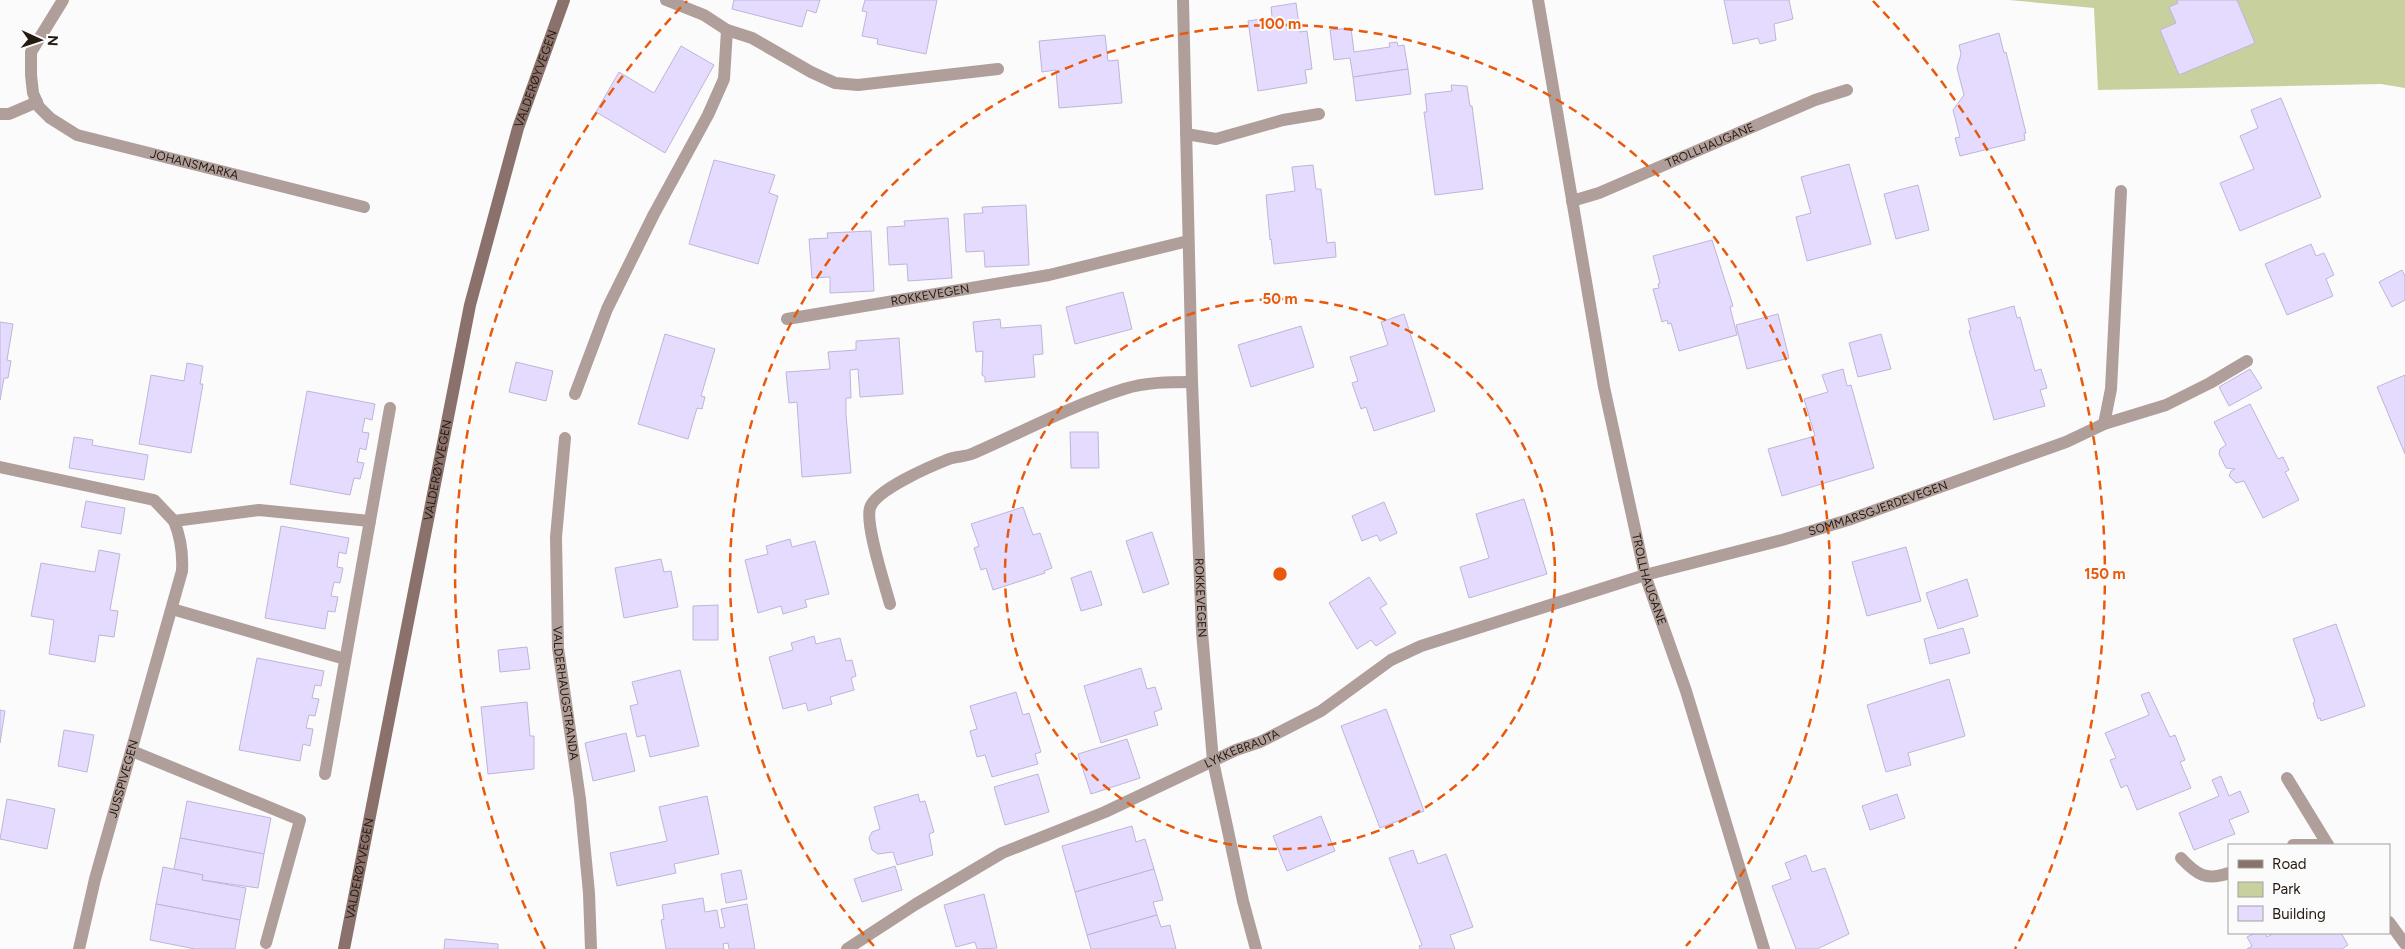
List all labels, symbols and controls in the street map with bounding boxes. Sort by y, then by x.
north arrow [15,15,65,65]
text: 100 m [1259,15,1301,33]
street label: VALDERØYVEGEN [512,28,560,129]
text: N [44,35,61,47]
street label: TROLLHAUGANE [1664,120,1756,170]
street label: JOHANSMARKA [149,147,240,182]
street label: ROKKEVEGEN [890,281,970,308]
text: 50 m [1262,290,1298,308]
street label: VALDERØYVEGEN [421,418,454,522]
street label: SOMMARSGJERDEVEGEN [1807,478,1949,539]
street label: TROLLHAUGANE [1629,532,1669,627]
street label: ROKKEVEGEN [1192,558,1209,638]
centre of rings [1271,565,1289,583]
text: 150 m [2084,565,2126,583]
street label: VALDERHAUGSTRANDA [551,626,581,761]
street label: LYKKEBRAUTA [1202,726,1282,771]
street label: JUSSPIVEGEN [106,738,141,819]
street label: VALDERØYVEGEN [343,817,376,920]
legend [2228,844,2390,934]
text: Road [2272,855,2307,873]
text: Park [2272,880,2301,898]
text: Building [2272,905,2326,923]

